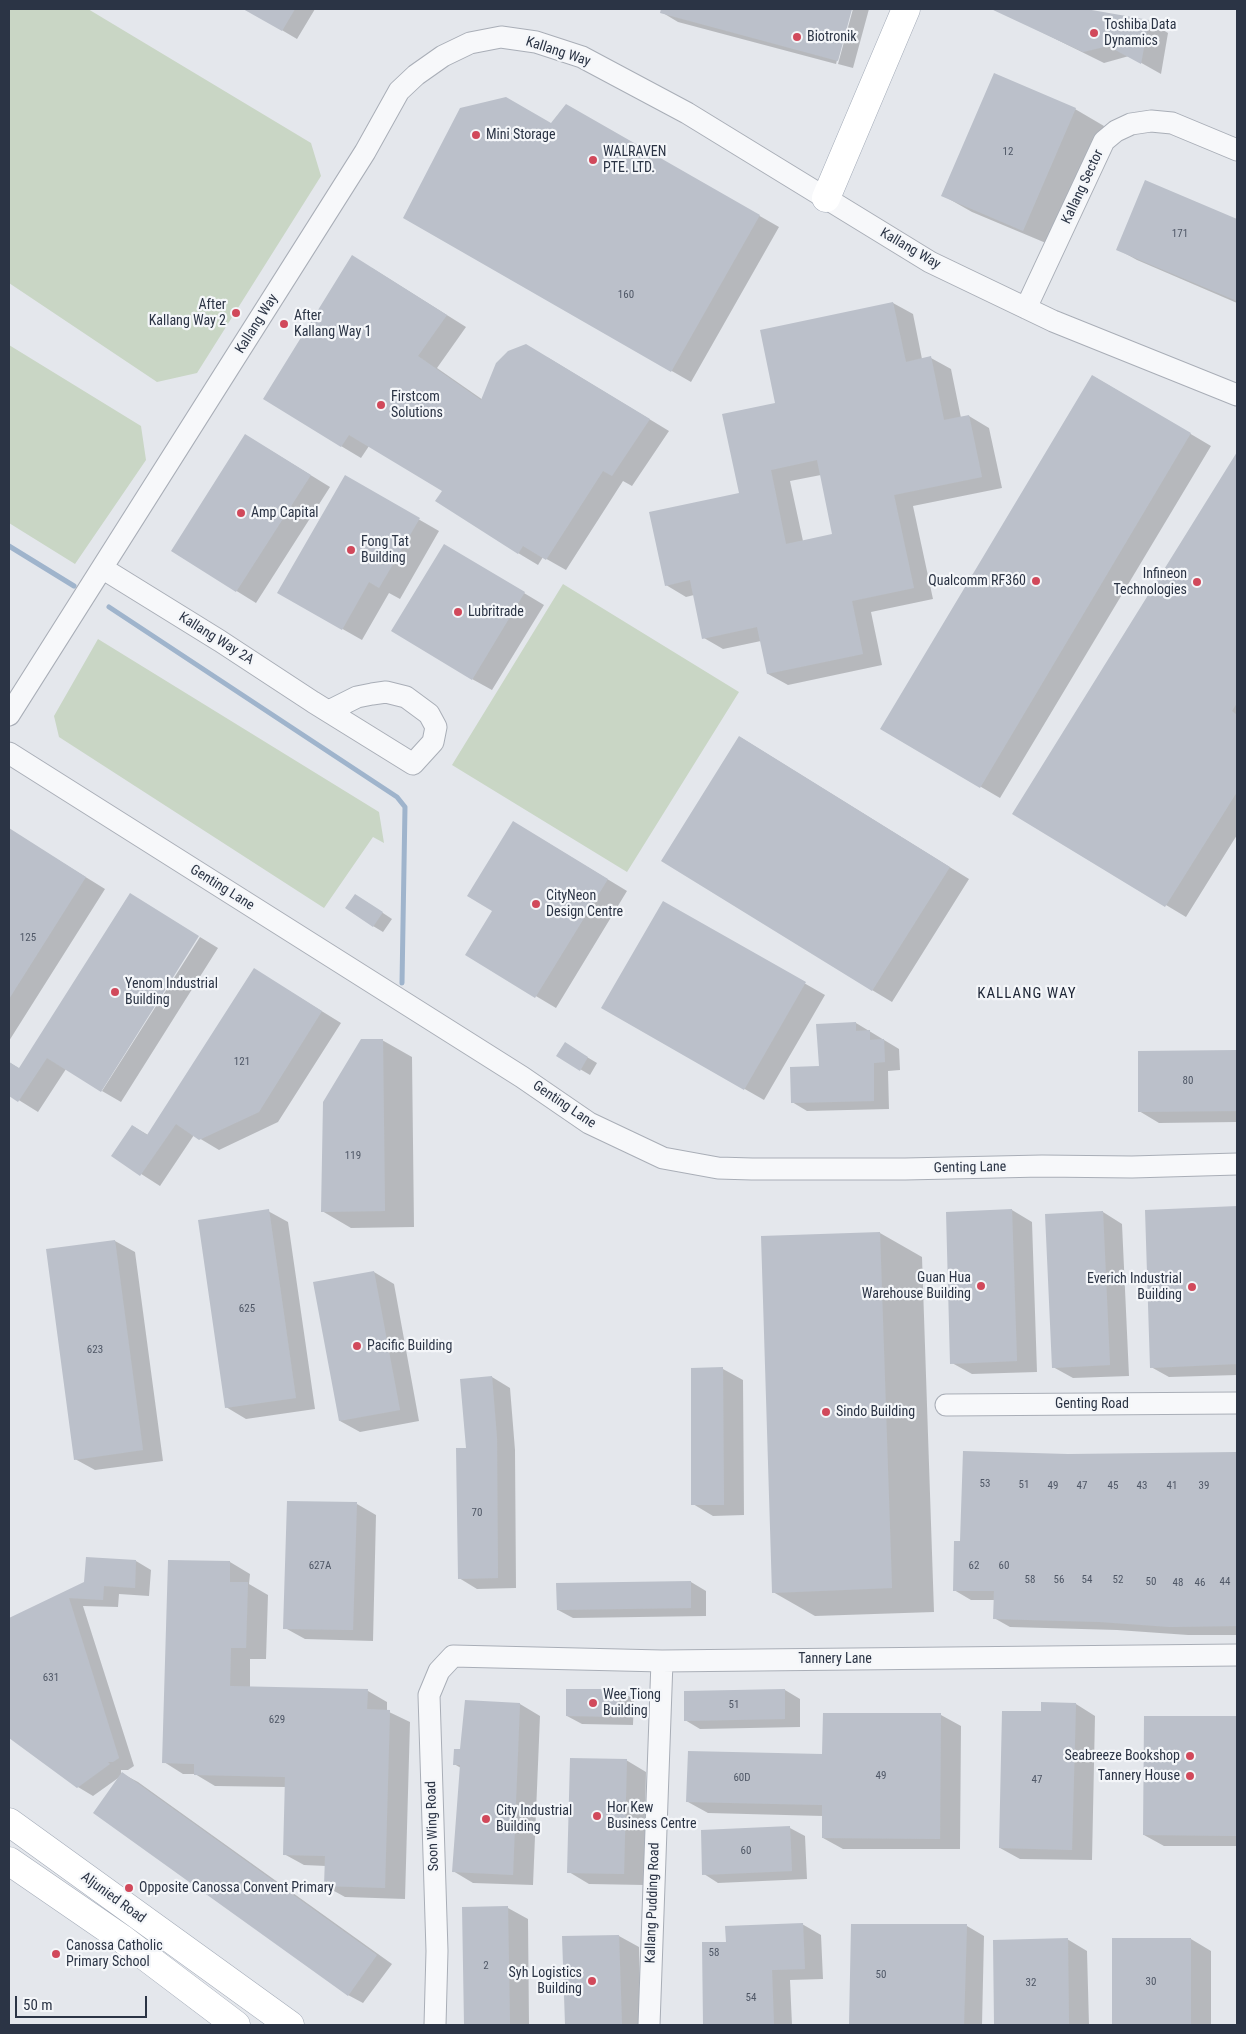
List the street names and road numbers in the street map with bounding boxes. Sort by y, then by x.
street label: Kallang Way [523,34,593,70]
street label: Kallang Sector [1058,147,1108,227]
street label: Kallang Way [877,225,943,273]
street label: Kallang Way [232,291,282,357]
street label: Kallang Way 2A [175,609,257,669]
street label: Genting Lane [187,862,257,914]
street label: Genting Lane [529,1078,599,1132]
street label: Genting Lane [934,1159,1006,1177]
street label: Genting Road [1055,1396,1129,1412]
street label: Tannery Lane [798,1651,872,1667]
street label: Soon Wing Road [423,1781,443,1871]
street label: Kallang Pudding Road [642,1842,664,1964]
street label: Aljunied Road [77,1869,149,1927]

